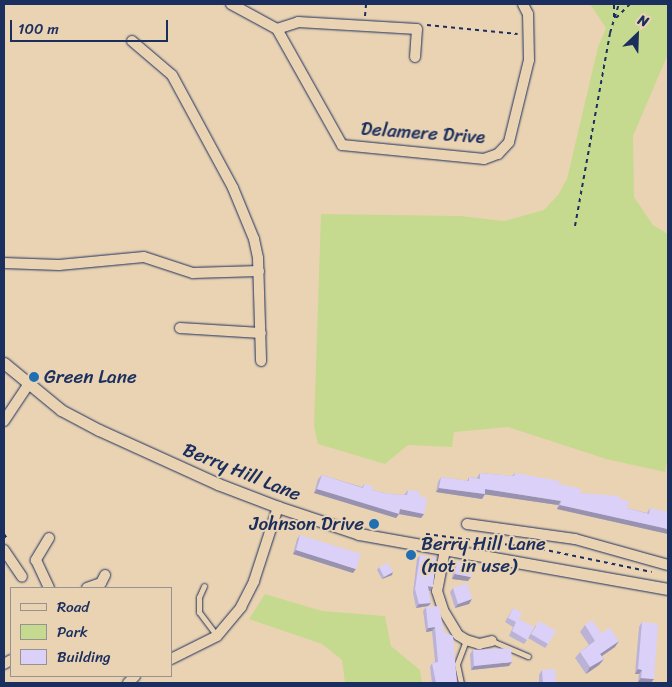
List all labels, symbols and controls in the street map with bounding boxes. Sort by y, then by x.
text: N [634,7,653,34]
scale bar [12,10,170,42]
north arrow [612,10,662,60]
text: 100 m [18,16,59,42]
street label: Delamere Drive [360,117,486,149]
place label: Green Lane [44,366,137,388]
marker: Green Lane [28,371,40,383]
street label: Berry Hill Lane [180,438,304,506]
place label: Johnson Drive [250,513,364,535]
marker: Johnson Drive [368,518,380,530]
place label: Berry Hill Lane (not in use) [421,533,546,577]
marker: Berry Hill Lane (not in use) [405,549,417,561]
legend [10,587,172,677]
text: Road [57,594,89,620]
text: Park [57,619,88,645]
text: Building [57,644,111,670]

